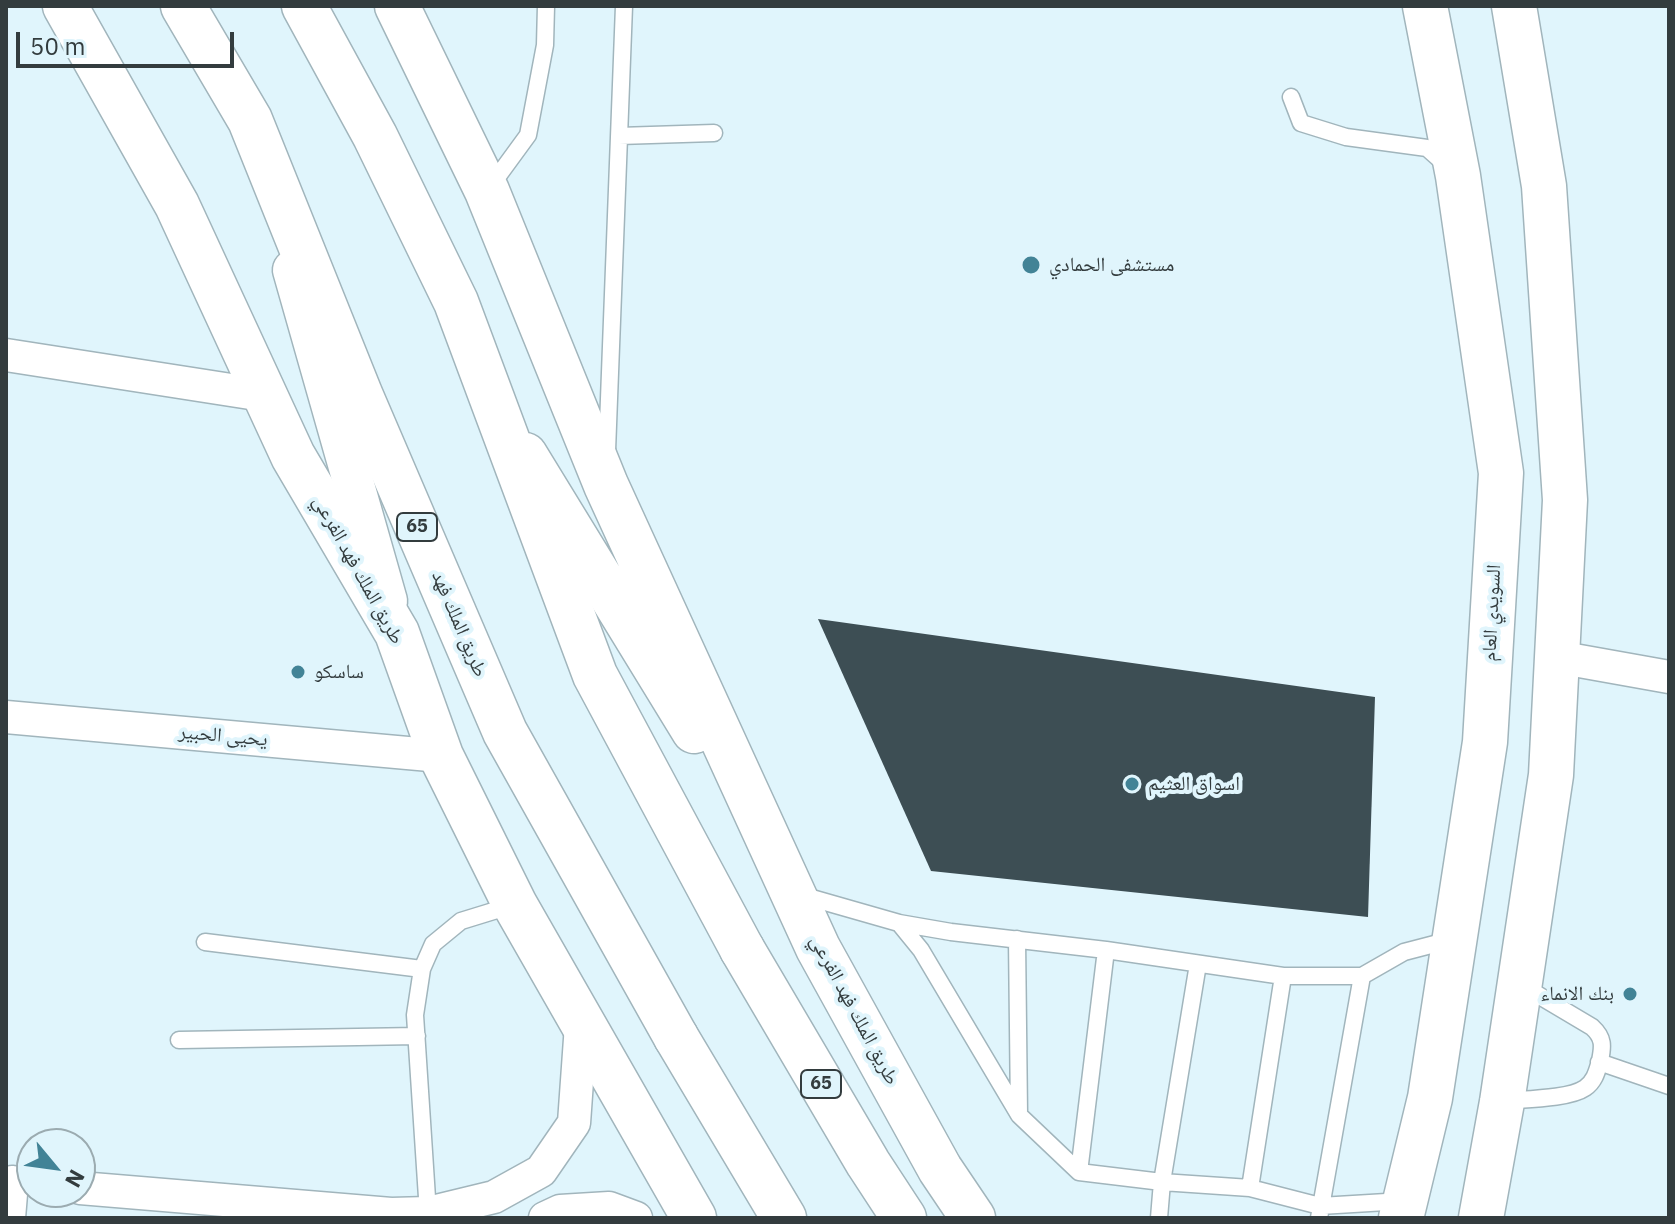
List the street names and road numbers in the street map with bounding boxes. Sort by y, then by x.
street label: طريق الملك فهد الفرعي [307,492,409,648]
road number: 65 [397,513,437,541]
street label: السويدي العام [1477,564,1507,662]
street label: طريق الملك فهد [426,567,492,681]
street label: يحيى الحبير [177,720,269,752]
street label: طريق الملك فهد الفرعي [804,931,904,1089]
road number: 65 [801,1070,841,1098]

